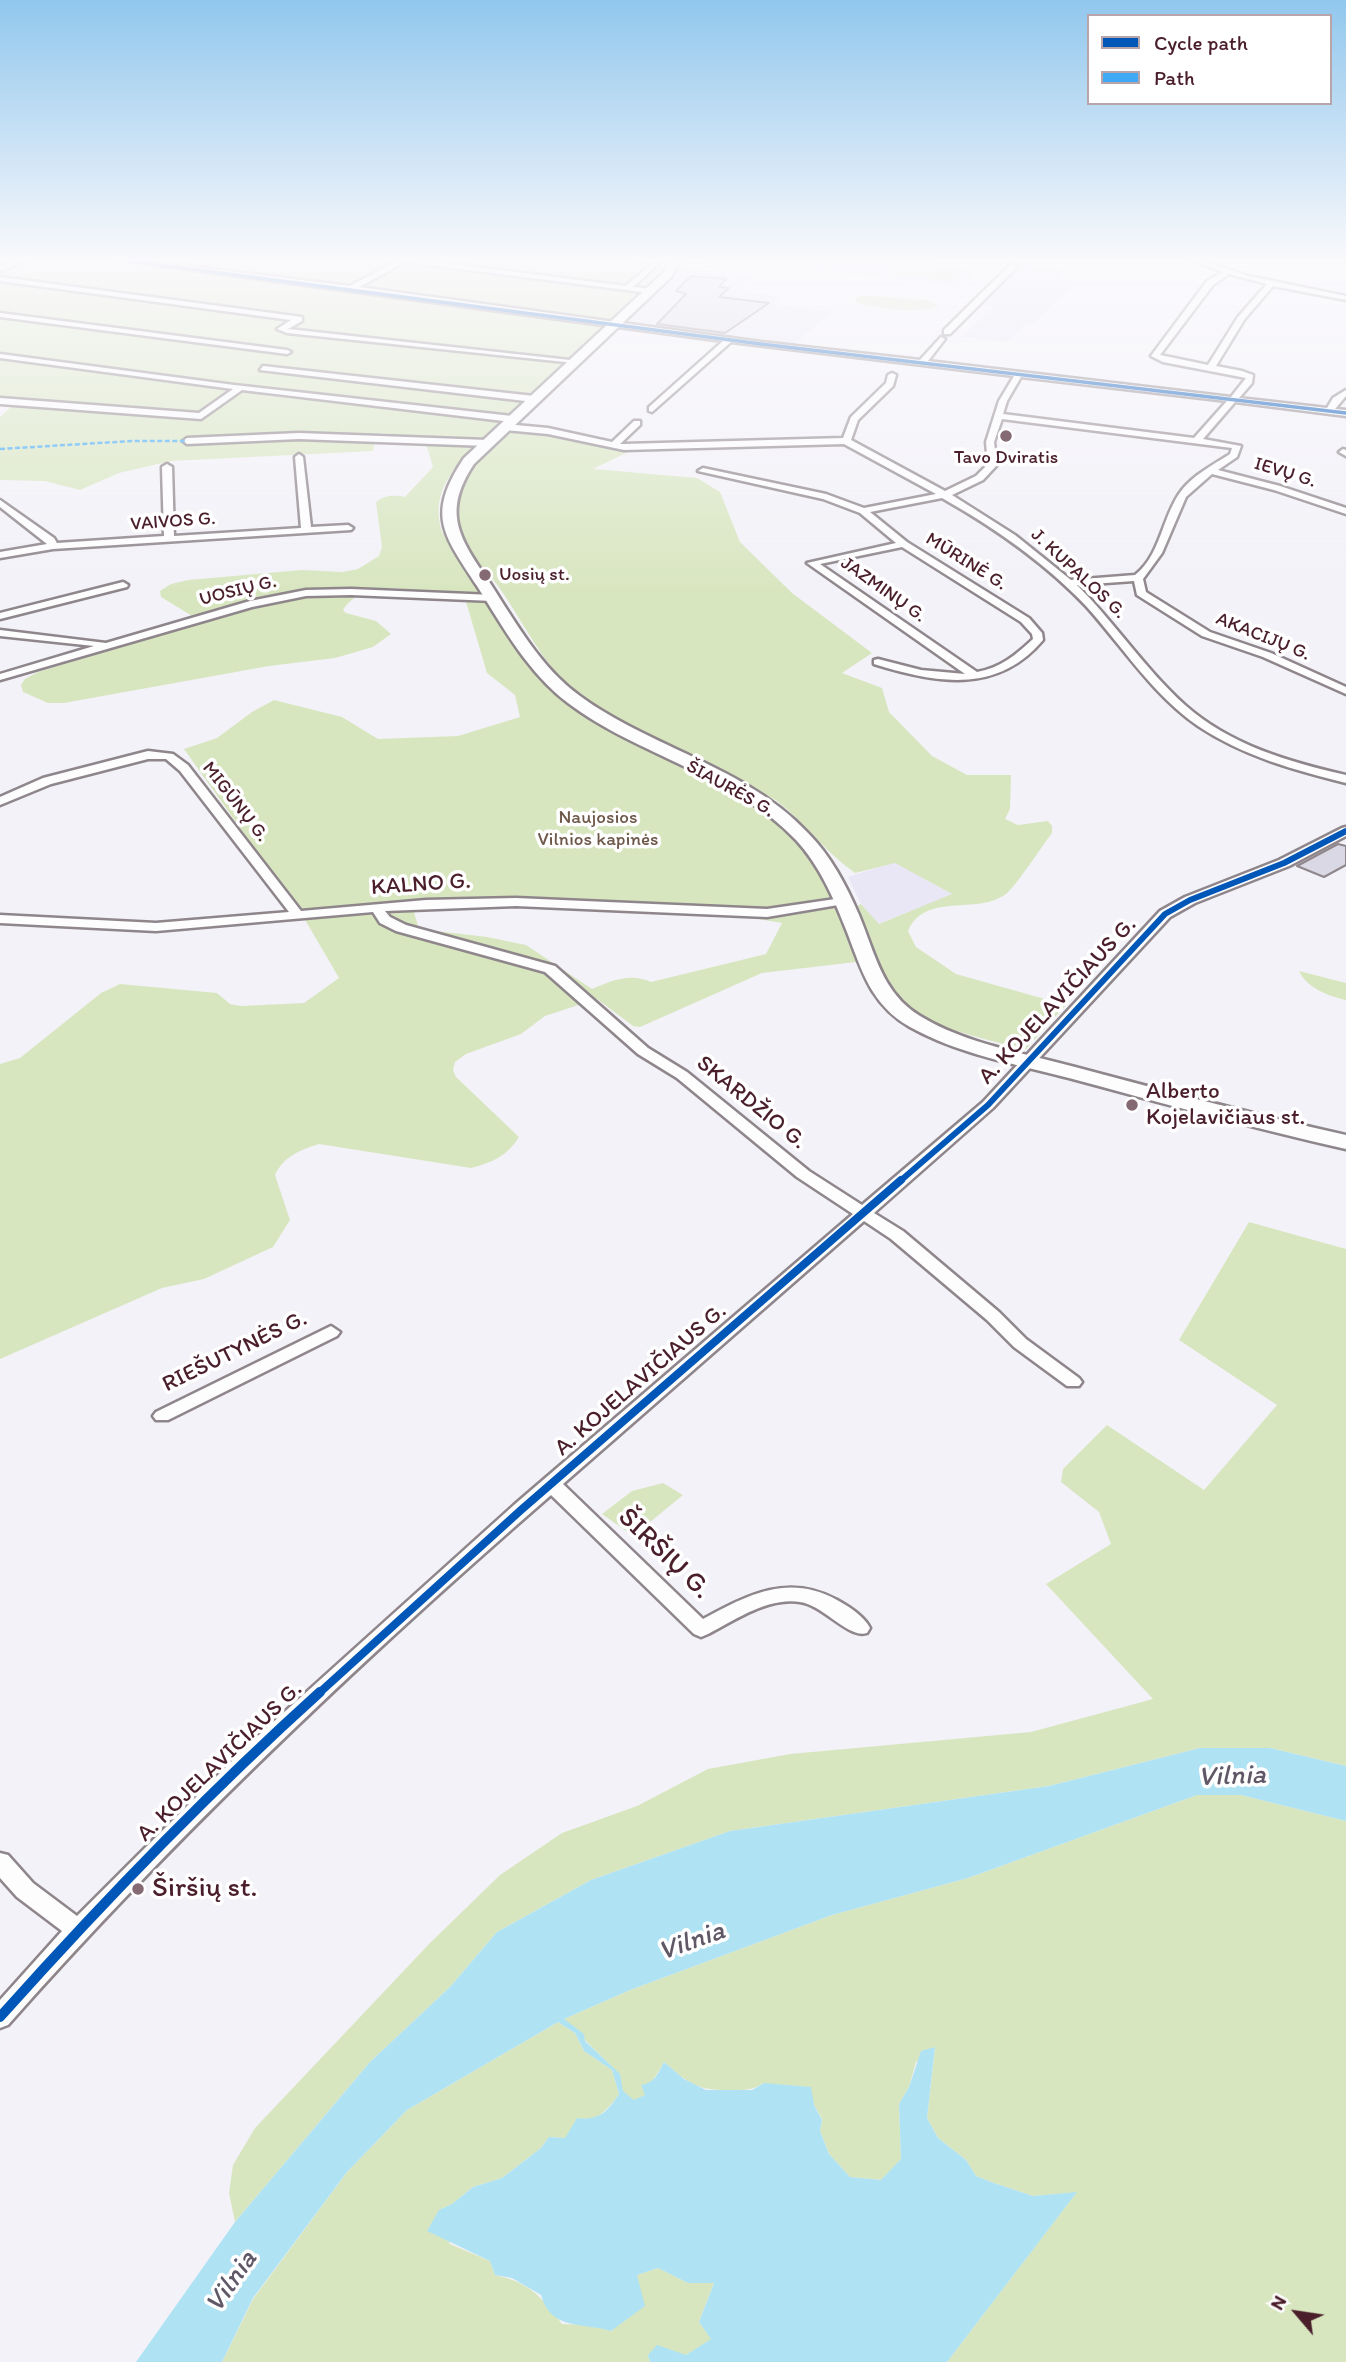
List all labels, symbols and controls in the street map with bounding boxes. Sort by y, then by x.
legend [1087,14,1332,105]
text: Cycle path [1154,30,1248,55]
text: Path [1154,65,1195,90]
marker: Tavo Dviratis [998,428,1014,444]
place label: Tavo Dviratis [954,447,1058,469]
street label: IEVŲ G. [1251,453,1319,493]
street label: VAIVOS G. [130,508,216,536]
street label: J. KUPALOS G. [1026,524,1130,624]
street label: MŪRINĖ G. [921,528,1011,596]
street label: JAZMINŲ G. [836,552,930,628]
place label: Uosių st. [499,564,570,586]
marker: Uosių st. [477,567,493,583]
street label: UOSIŲ G. [197,570,279,612]
street label: AKACIJŲ G. [1212,608,1314,666]
street label: ŠIAURĖS G. [682,755,778,823]
street label: MIGŪNŲ G. [197,757,273,847]
park label: Naujosios Vilnios kapinės [537,807,659,851]
street label: KALNO G. [370,868,472,902]
street label: A. KOJELAVIČIAUS G. [973,912,1143,1090]
street label: SKARDŽIO G. [690,1050,812,1156]
place label: Alberto Kojelavičiaus st. [1146,1078,1305,1132]
marker: Alberto Kojelavičiaus st. [1124,1097,1140,1113]
street label: A. KOJELAVIČIAUS G. [549,1298,733,1462]
street label: RIEŠUTYNĖS G. [158,1305,312,1399]
street label: ŠIRŠIŲ G. [610,1501,718,1607]
street label: A. KOJELAVIČIAUS G. [132,1676,308,1848]
water label: Vilnia [1197,1759,1267,1795]
place label: Širšių st. [152,1872,257,1906]
marker: Širšių st. [130,1881,146,1897]
water label: Vilnia [654,1915,730,1969]
water label: Vilnia [199,2244,265,2320]
north arrow [1262,2278,1332,2348]
text: N [1265,2291,1291,2314]

